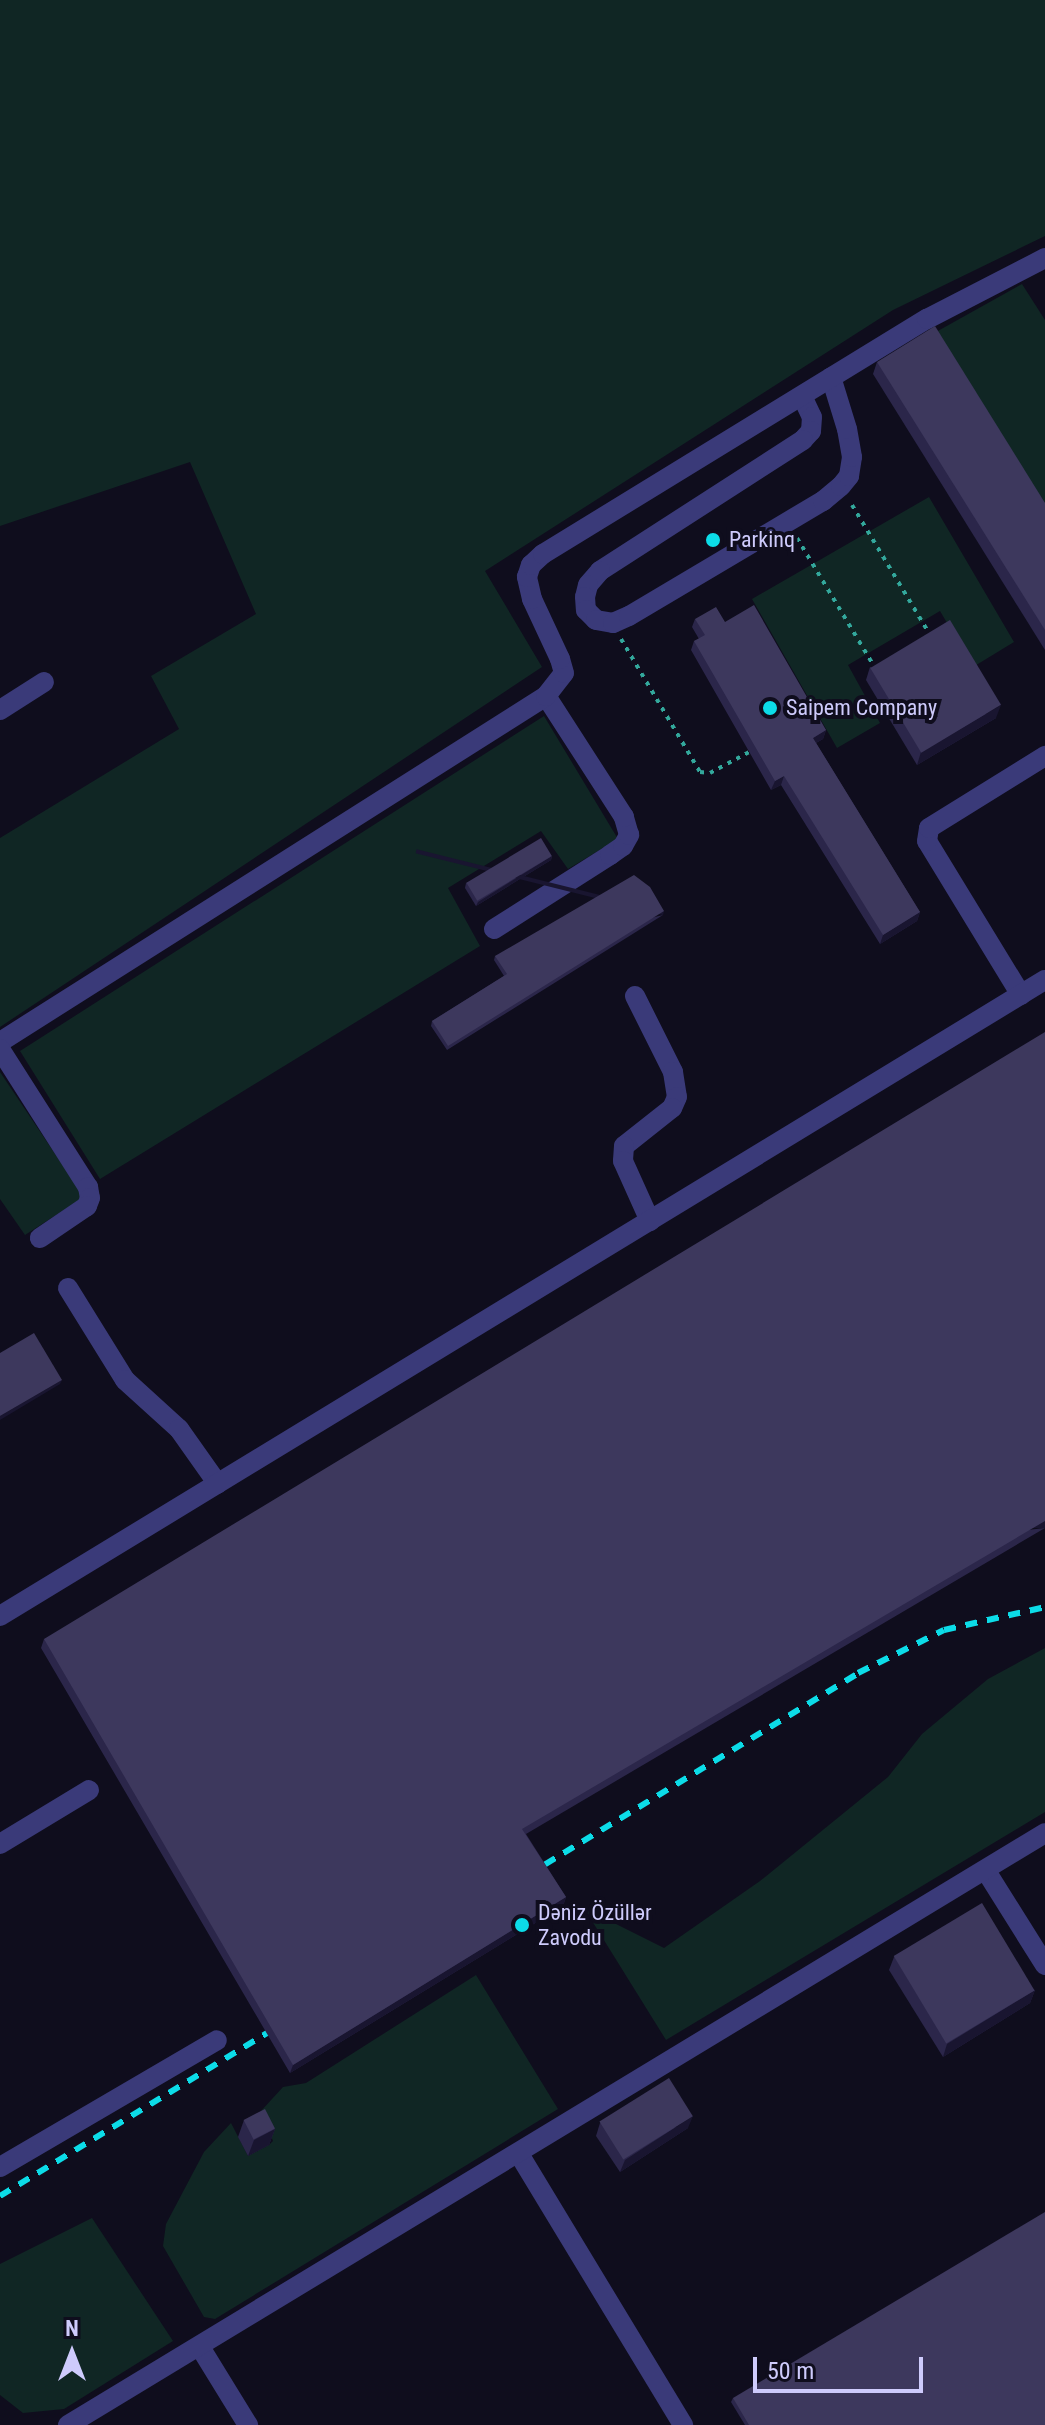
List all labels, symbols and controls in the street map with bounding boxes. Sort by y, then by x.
place label: Parkinq [729,527,795,553]
marker: Parkinq [704,531,722,549]
place label: Saipem Company [786,695,937,721]
marker: Saipem Company [761,699,779,717]
place label: Dəniz Özüllər Zavodu [538,1899,652,1950]
marker: Dəniz Özüllər Zavodu [513,1916,531,1934]
north arrow [32,2313,112,2393]
text: N [65,2316,79,2341]
scale bar [757,2341,927,2391]
text: 50 m [767,2357,814,2385]

